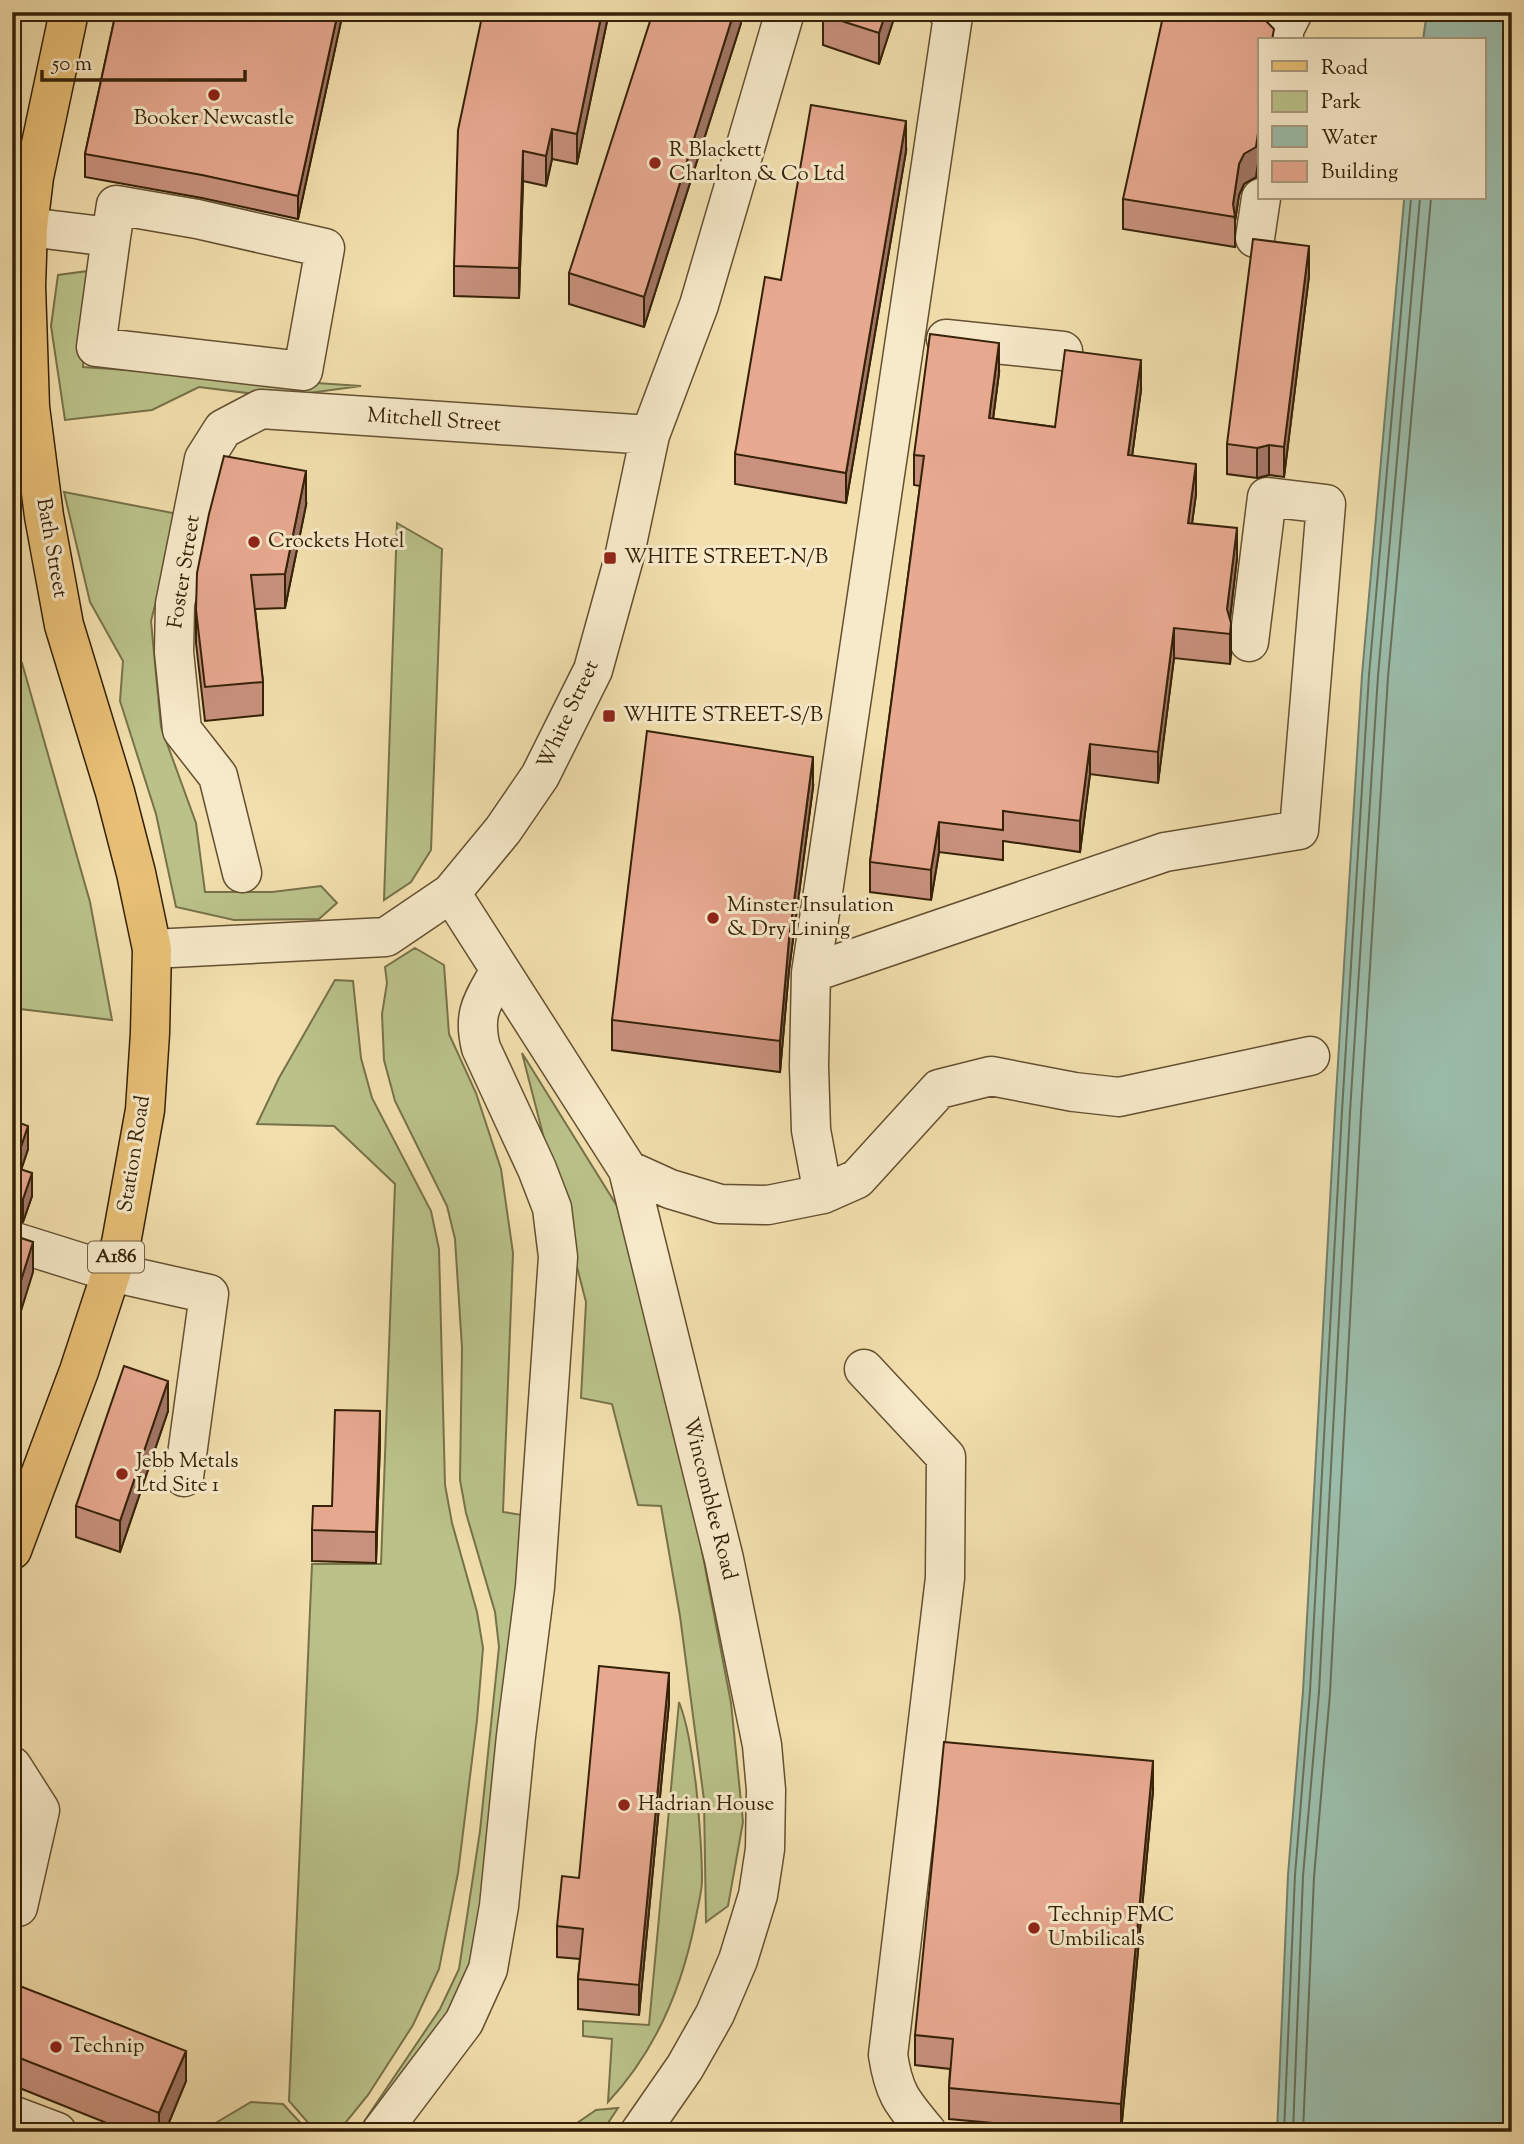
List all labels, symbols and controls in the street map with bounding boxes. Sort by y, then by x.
scale bar [42,38,245,82]
legend [1258,38,1486,200]
text: 50 m [51,50,92,80]
text: Road [1321,54,1368,84]
marker: Booker Newcastle [206,87,222,103]
text: Park [1321,88,1362,118]
place label: Booker Newcastle [134,104,294,134]
text: Water [1321,124,1378,154]
place label: R Blackett Charlton & Co Ltd [669,136,845,190]
marker: R Blackett Charlton & Co Ltd [647,155,663,171]
text: Building [1321,158,1398,188]
street label: Mitchell Street [366,401,502,441]
street label: Bath Street [27,496,75,600]
street label: Foster Street [161,513,209,631]
place label: Crockets Hotel [268,527,405,557]
marker: Crockets Hotel [246,534,262,550]
place label: WHITE STREET-N/B [624,543,828,573]
marker: WHITE STREET-N/B [602,550,618,566]
street label: White Street [531,656,607,774]
place label: WHITE STREET-S/B [623,701,823,731]
marker: WHITE STREET-S/B [601,708,617,724]
place label: Minster Insulation & Dry Lining [727,891,894,945]
marker: Minster Insulation & Dry Lining [705,910,721,926]
street label: Station Road [111,1093,159,1215]
road number: A186 [88,1242,144,1273]
street label: Wincomblee Road [674,1415,744,1584]
place label: Jebb Metals Ltd Site 1 [135,1447,239,1501]
marker: Jebb Metals Ltd Site 1 [114,1466,130,1482]
place label: Hadrian House [638,1790,774,1820]
marker: Hadrian House [616,1797,632,1813]
place label: Technip FMC Umbilicals [1048,1901,1174,1955]
marker: Technip FMC Umbilicals [1026,1920,1042,1936]
place label: Technip [70,2032,144,2062]
marker: Technip [48,2039,64,2055]

